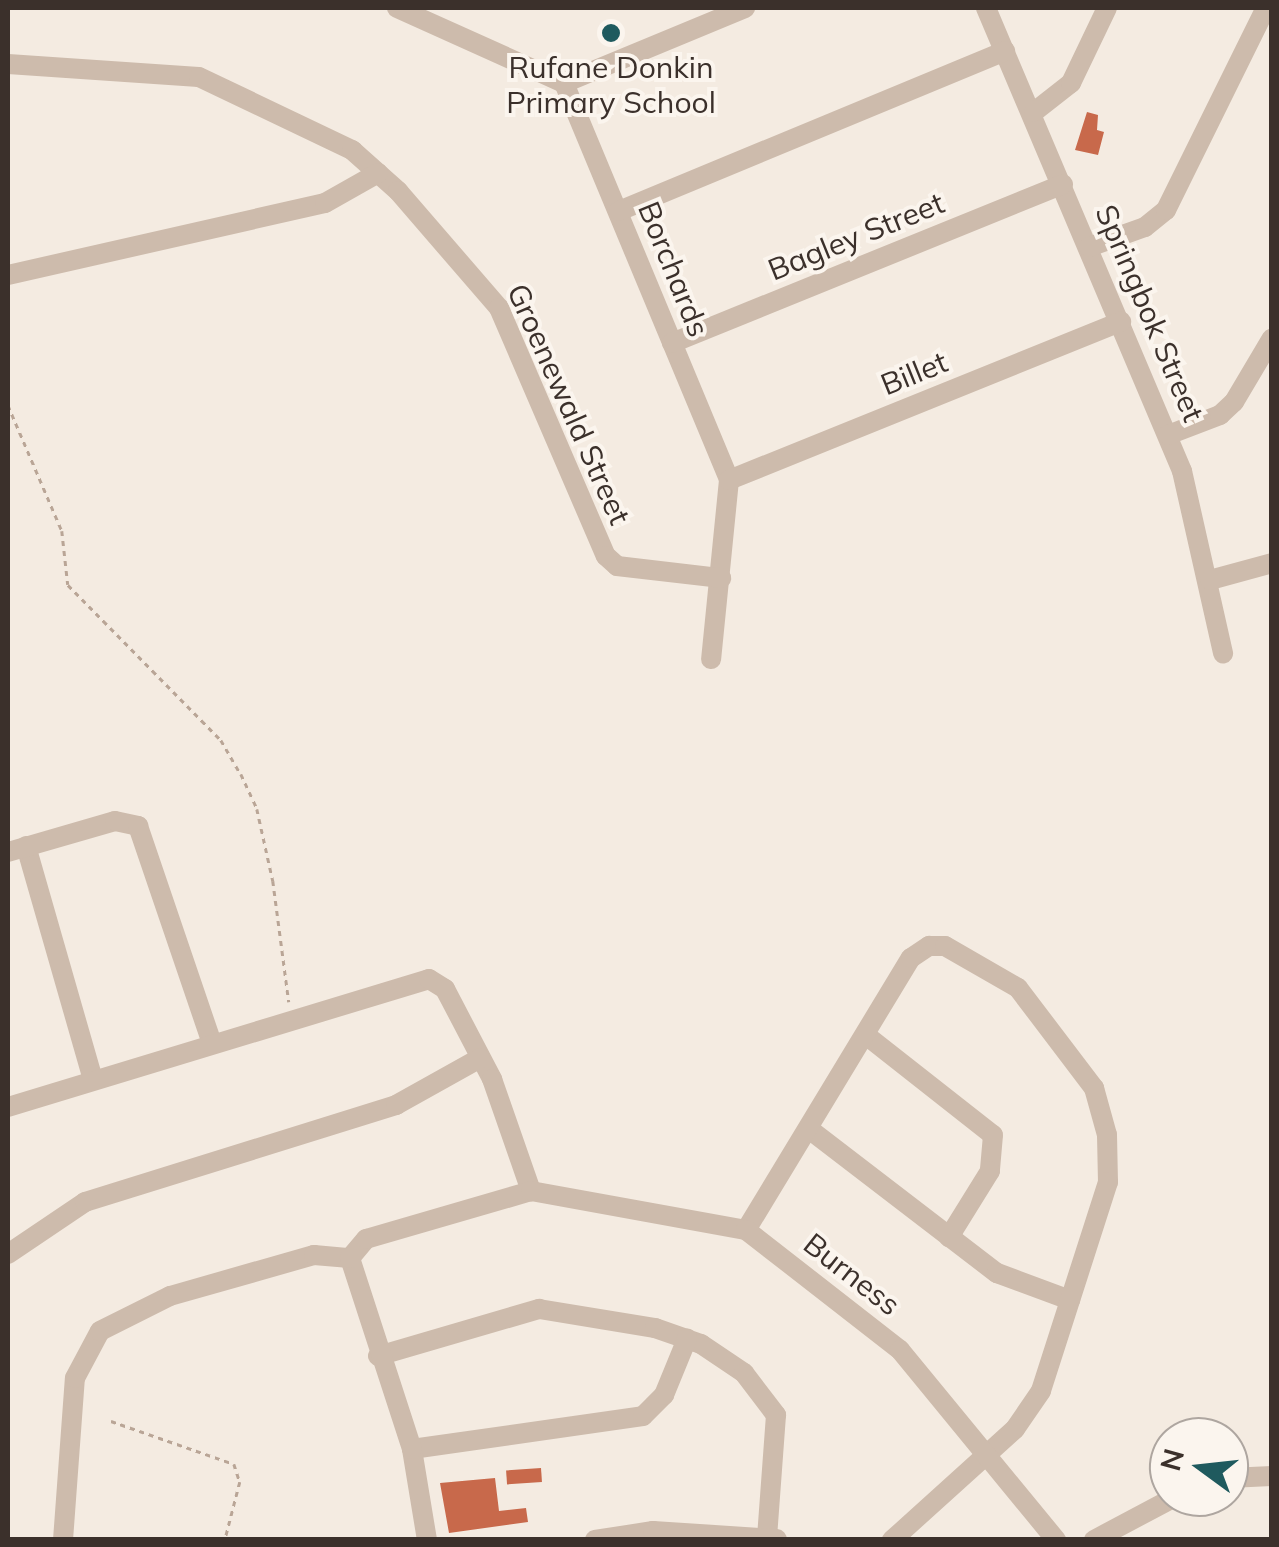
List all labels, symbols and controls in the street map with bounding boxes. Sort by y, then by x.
marker: Rufane Donkin Primary School [600,22,622,44]
place label: Rufane Donkin Primary School [506,49,716,120]
street label: Bagley Street [763,184,949,288]
street label: Borchards [631,196,717,342]
street label: Springbok Street [1088,199,1212,427]
street label: Groenewald Street [500,278,638,530]
street label: Billet [875,343,953,403]
street label: Burness [797,1225,907,1323]
north arrow [1149,1417,1249,1517]
text: N [1152,1445,1191,1474]

